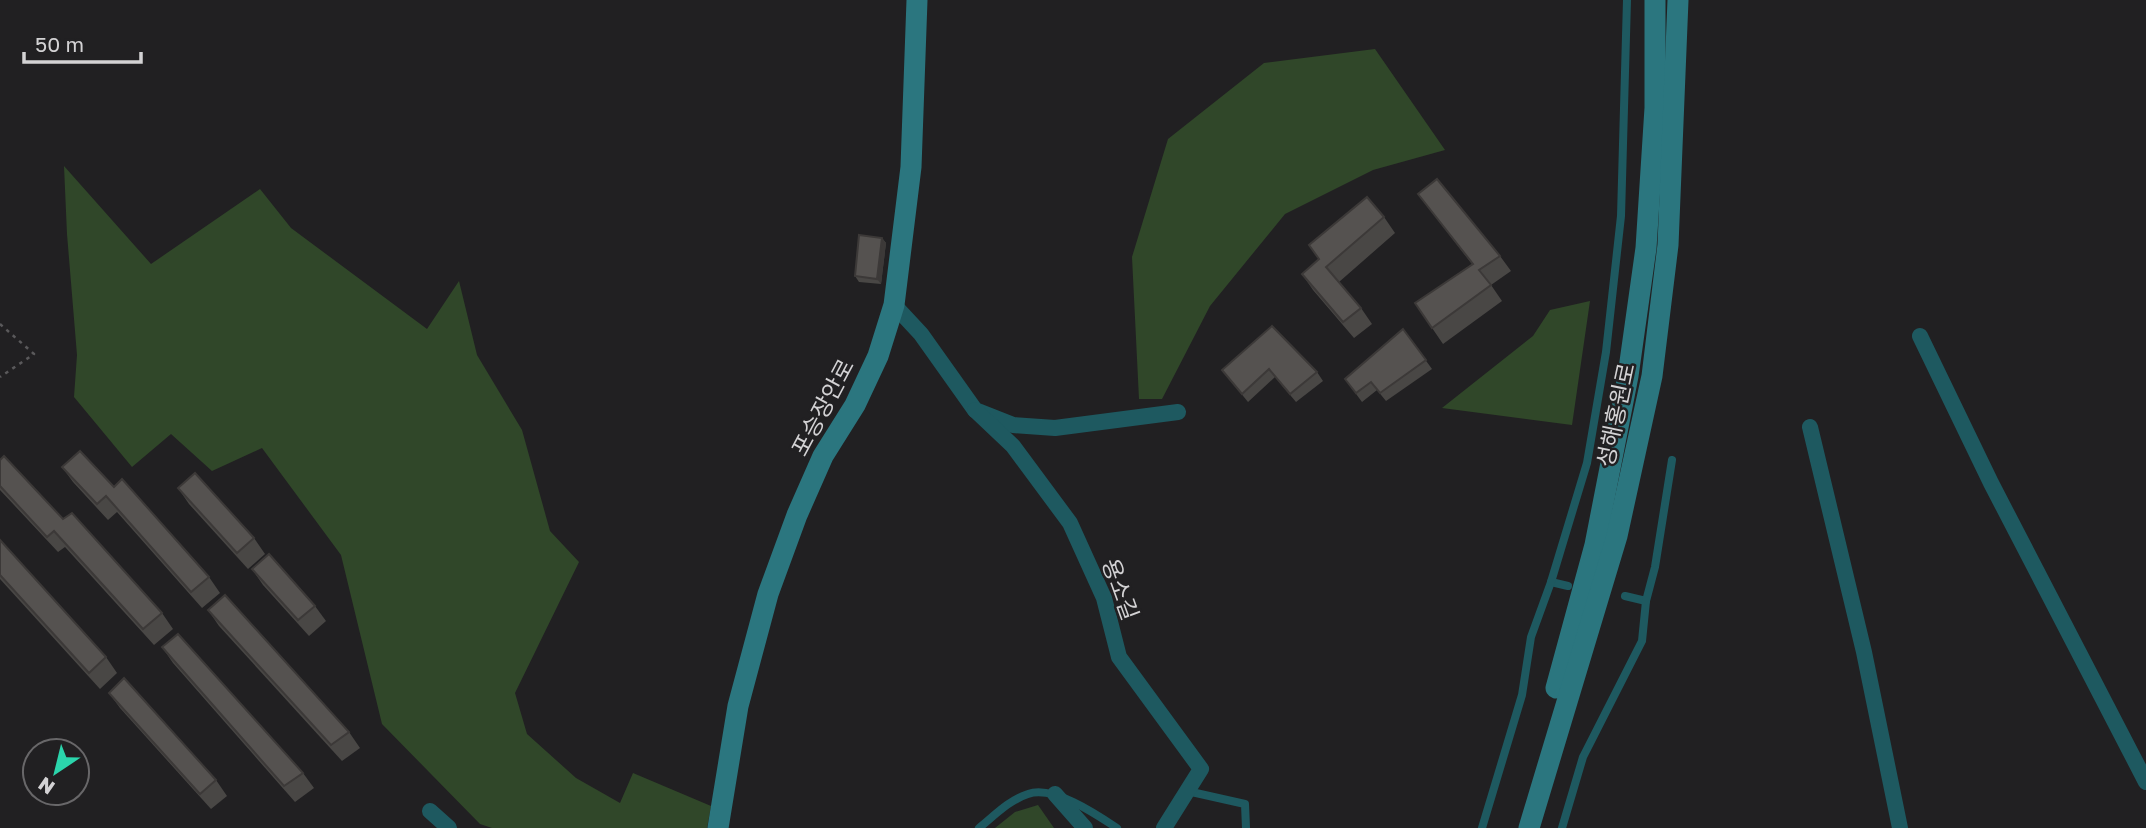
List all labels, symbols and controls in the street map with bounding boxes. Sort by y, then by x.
scale bar [24,21,142,65]
text: 50 m [35,31,84,57]
street label: 포승장안로 [785,354,859,460]
street label: 성해홍원로 [1590,360,1640,470]
street label: 용소길 [1097,554,1145,624]
north arrow [21,737,91,807]
text: N [33,773,58,800]

